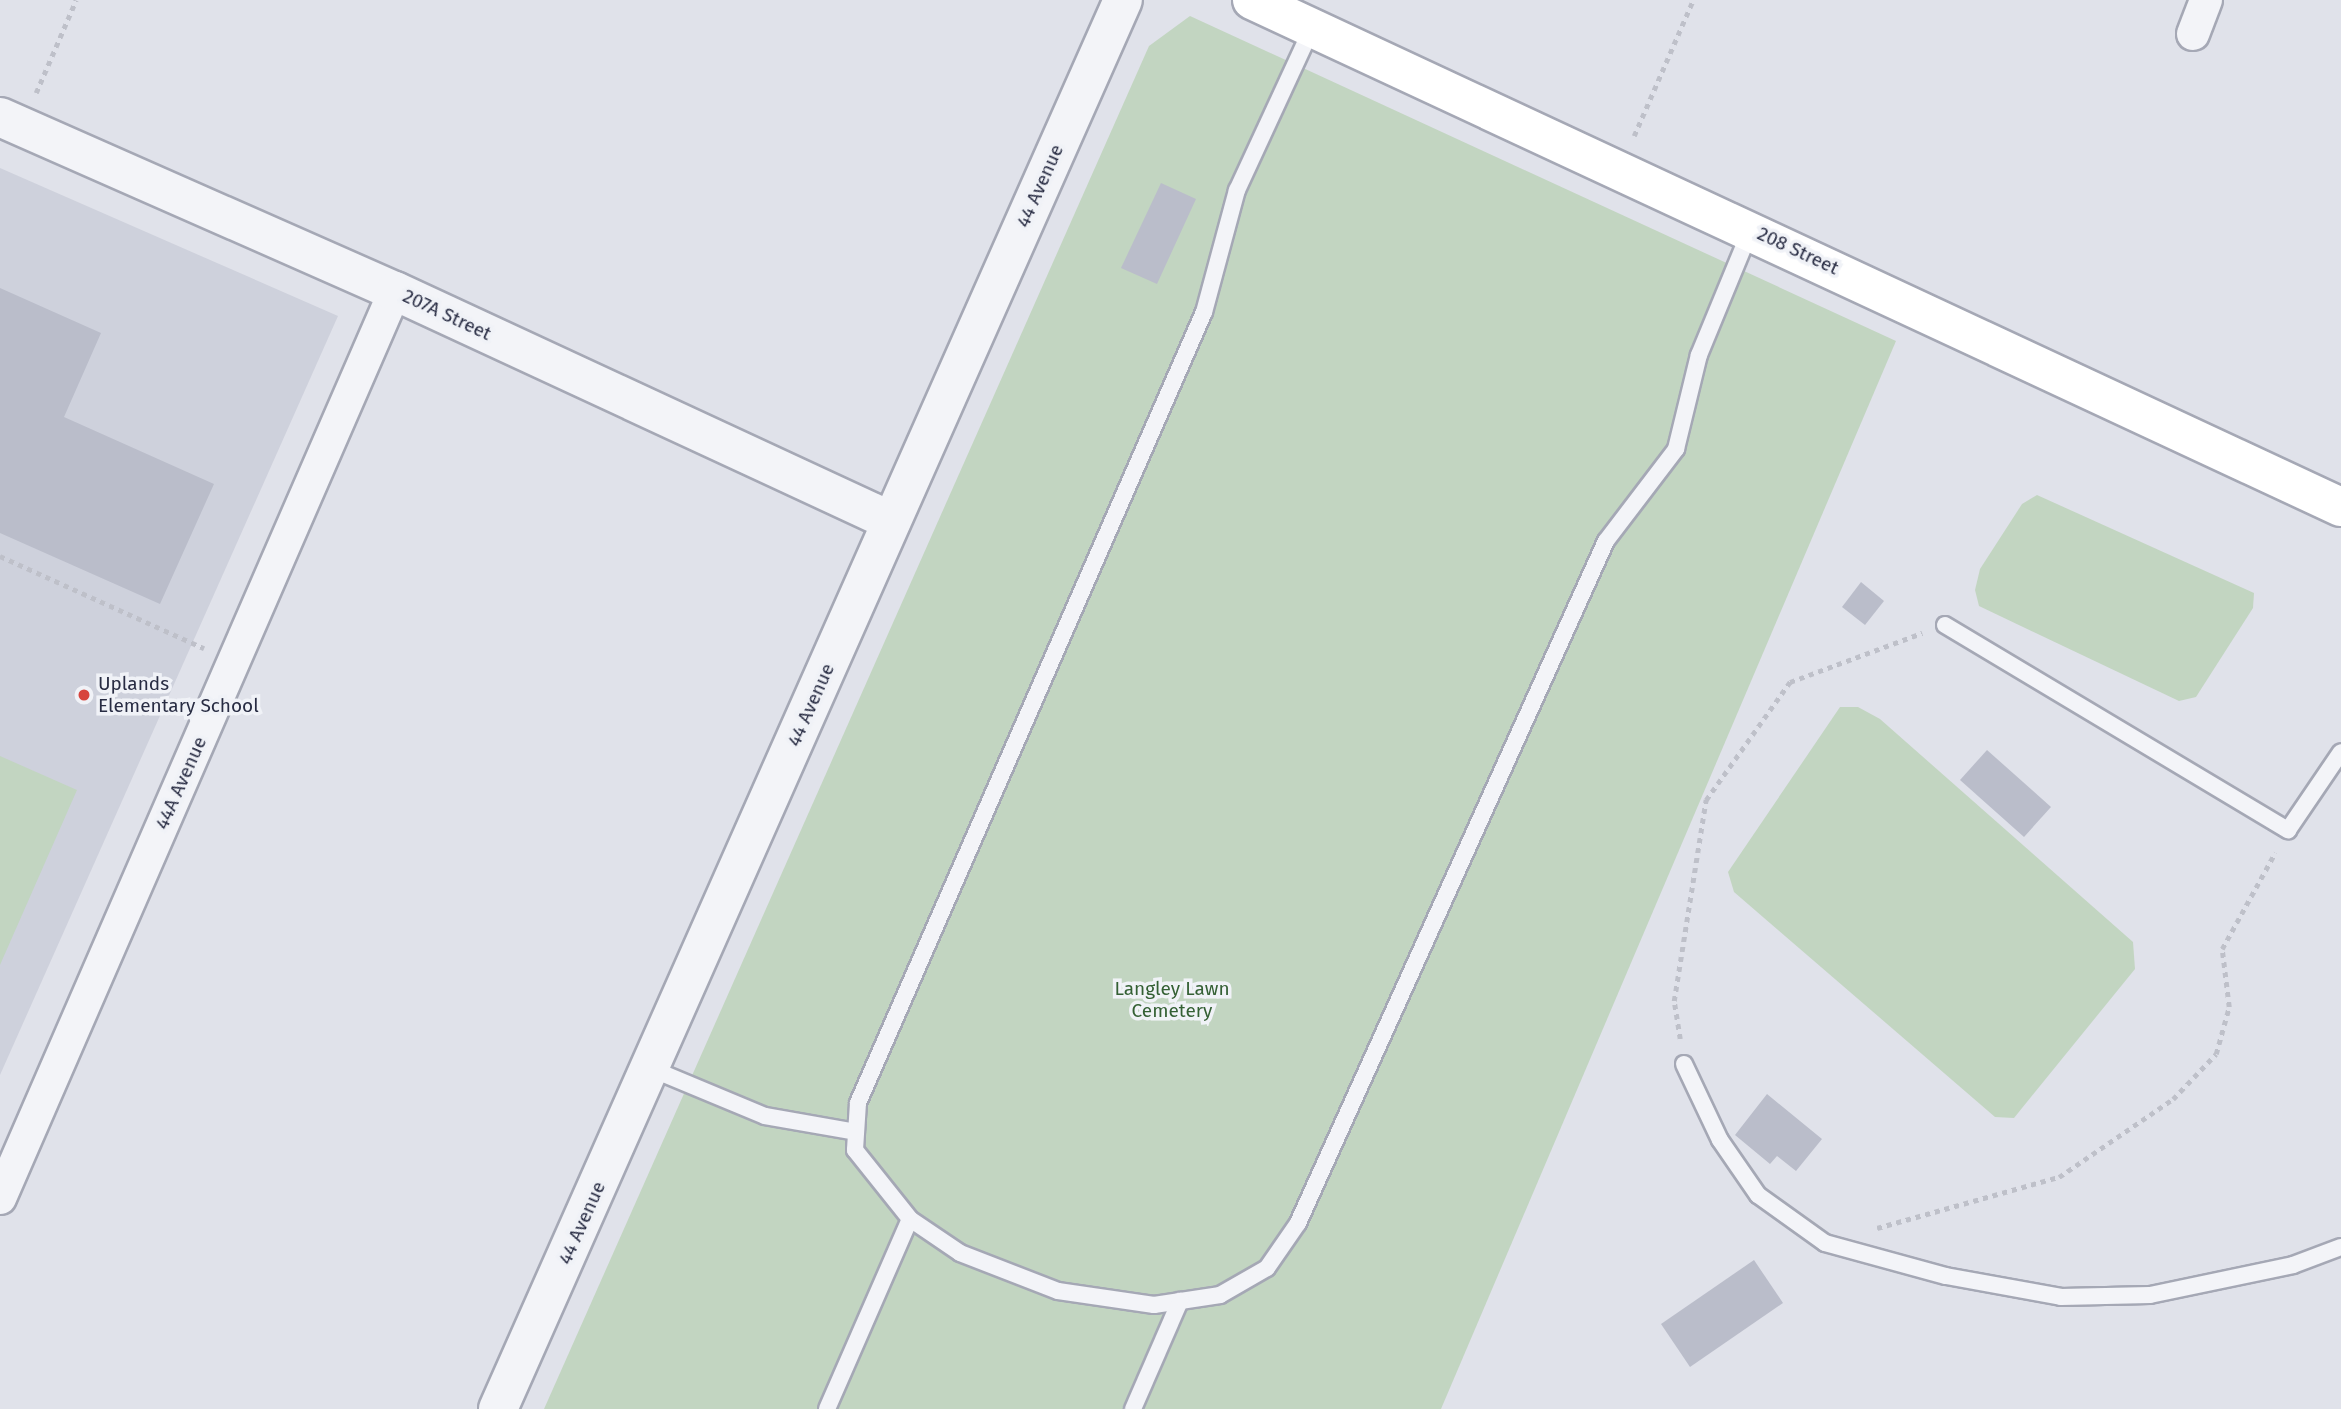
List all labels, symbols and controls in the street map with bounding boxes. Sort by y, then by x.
street label: 44 Avenue [1012,141,1068,231]
street label: 208 Street [1754,222,1842,280]
street label: 207A Street [399,285,495,345]
street label: 44 Avenue [783,660,839,750]
place label: Uplands Elementary School [98,673,259,717]
marker: Uplands Elementary School [76,687,92,703]
street label: 44A Avenue [150,733,212,833]
park label: Langley Lawn Cemetery [1114,978,1230,1022]
street label: 44 Avenue [554,1178,610,1268]

